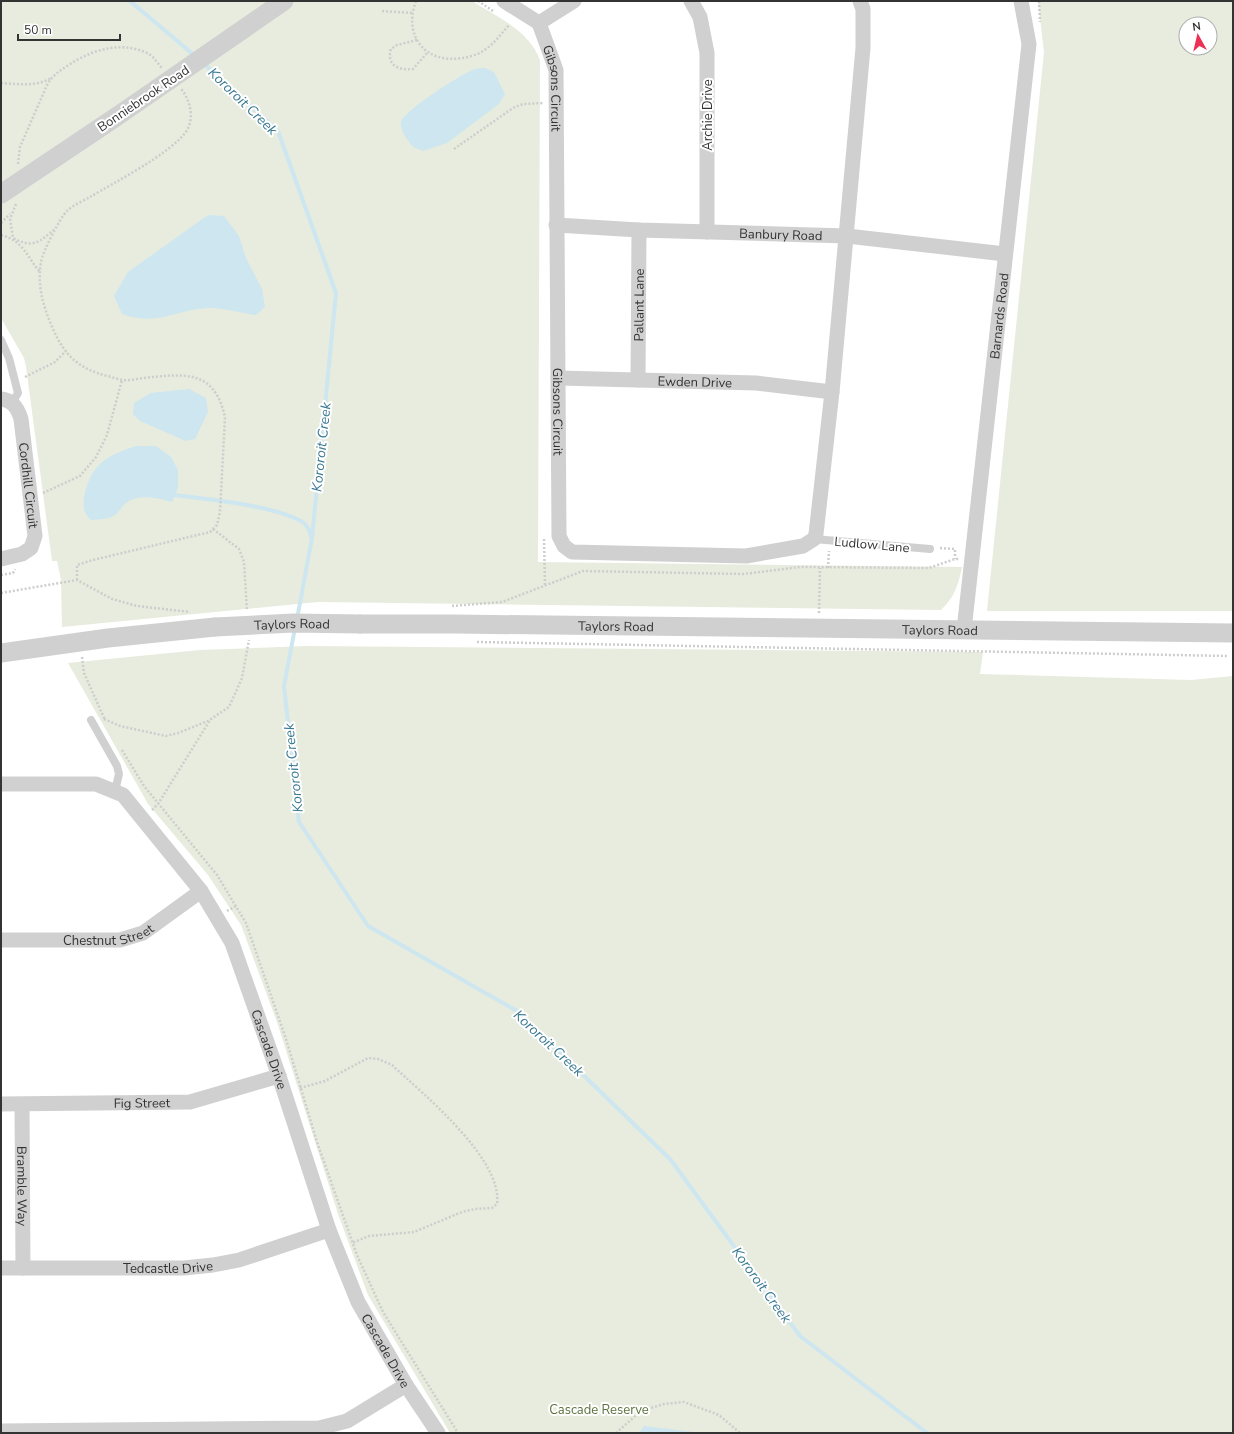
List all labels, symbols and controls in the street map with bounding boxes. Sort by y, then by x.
scale bar [18,16,120,42]
north arrow [1178,16,1218,56]
text: N [1192,19,1202,35]
text: 50 m [24,22,52,38]
street label: Gibsons Circuit [538,43,564,132]
street label: Bonniebrook Road [94,61,193,136]
water label: Kororoit Creek [204,63,282,140]
street label: Archie Drive [699,79,717,151]
street label: Banbury Road [739,225,823,245]
street label: Pallant Lane [630,268,649,342]
street label: Barnards Road [986,272,1014,360]
street label: Gibsons Circuit [548,368,566,456]
street label: Ewden Drive [657,373,732,392]
water label: Kororoit Creek [307,400,336,493]
street label: Cordhill Circuit [14,441,42,530]
street label: Ludlow Lane [834,533,910,557]
street label: Taylors Road [254,615,330,635]
street label: Taylors Road [578,617,654,636]
street label: Taylors Road [902,621,978,640]
water label: Kororoit Creek [279,721,308,814]
street label: Chestnut Street [63,920,158,950]
water label: Kororoit Creek [509,1006,589,1082]
street label: Cascade Drive [246,1007,291,1092]
street label: Fig Street [114,1094,171,1113]
street label: Bramble Way [12,1146,31,1226]
water label: Kororoit Creek [728,1243,796,1328]
street label: Tedcastle Drive [123,1257,214,1278]
street label: Cascade Drive [357,1310,414,1392]
park label: Cascade Reserve [549,1401,649,1419]

